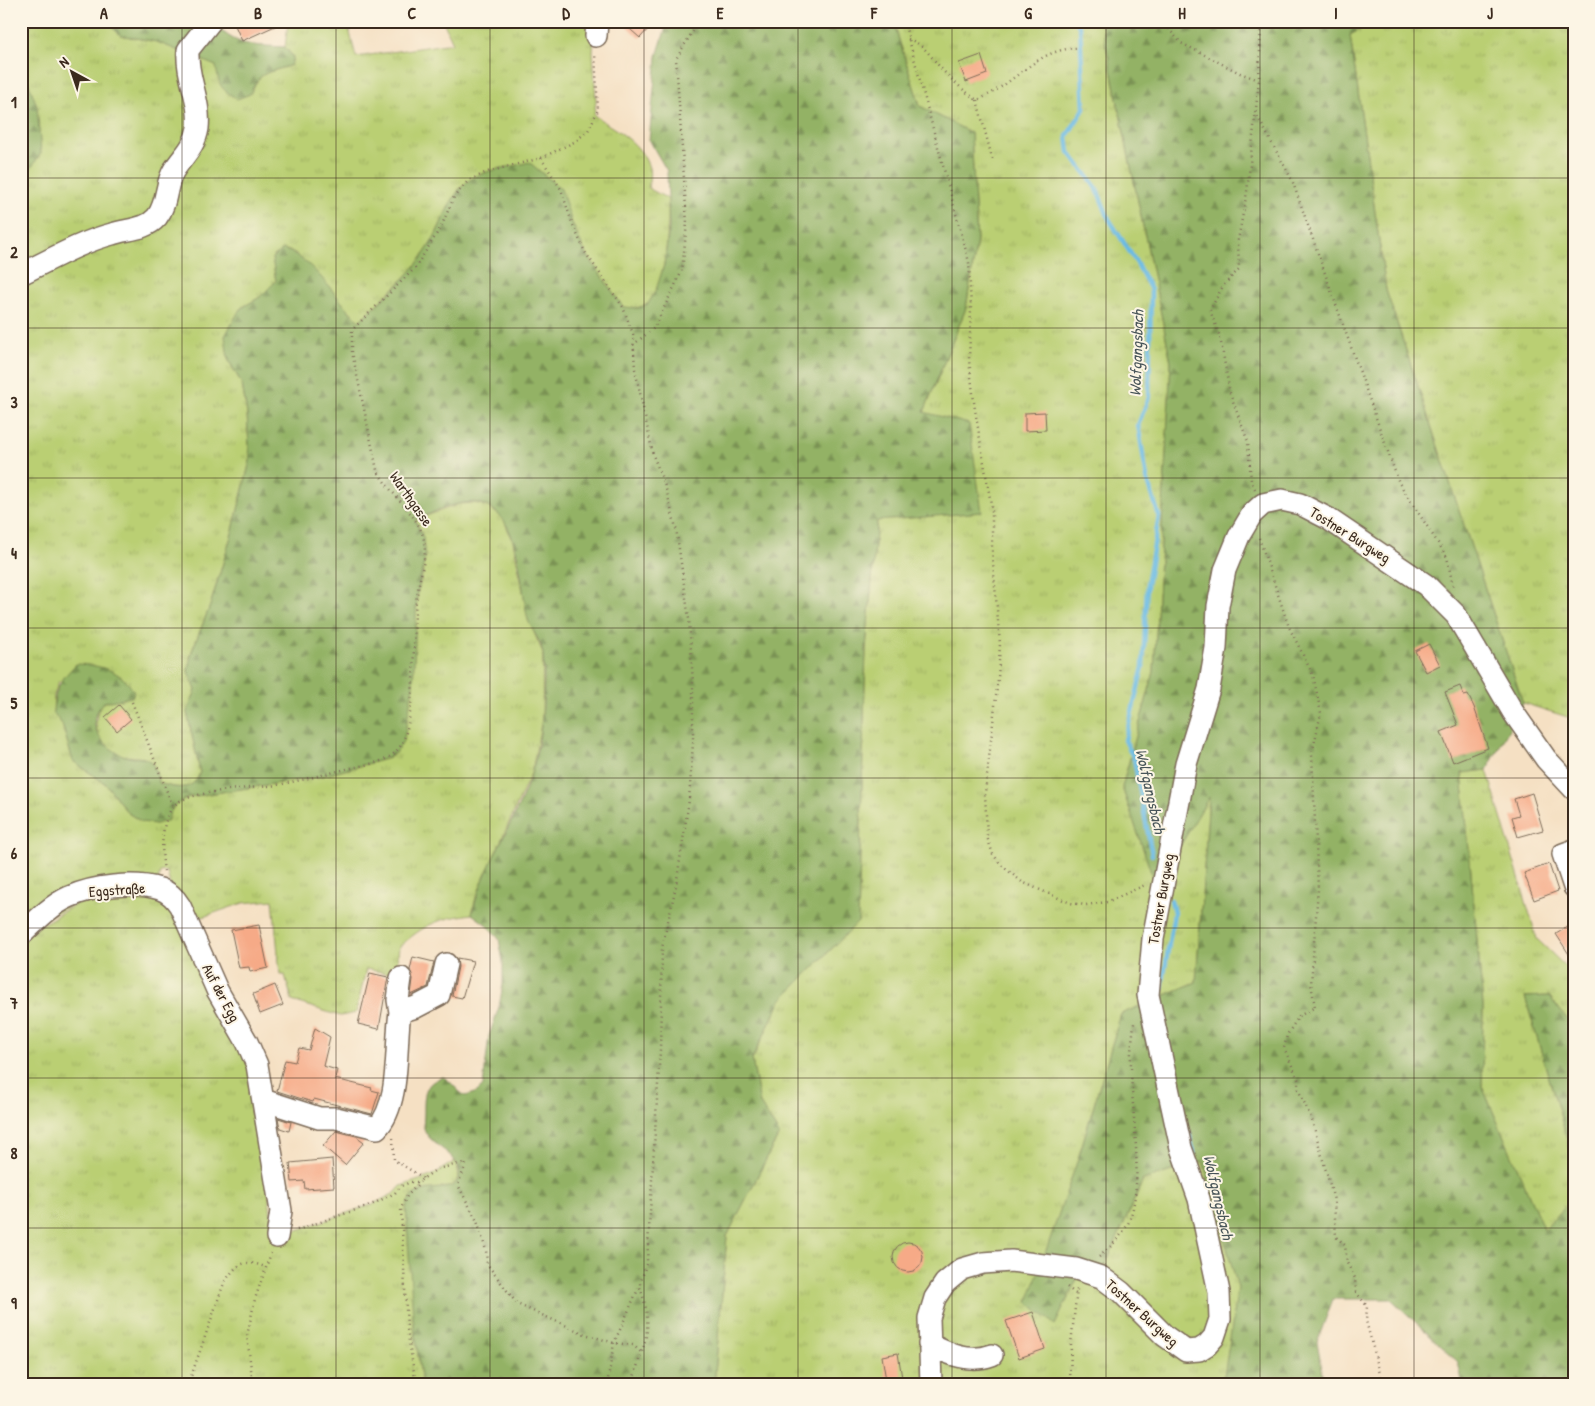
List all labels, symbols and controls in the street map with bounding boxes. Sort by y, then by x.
text: A [100,2,108,24]
text: B [254,2,262,24]
text: C [408,2,417,24]
text: D [562,2,570,24]
text: E [716,2,724,24]
text: F [870,2,878,24]
text: G [1024,2,1032,24]
text: H [1178,2,1186,24]
text: I [1334,2,1338,24]
text: J [1487,2,1493,24]
north arrow [48,48,98,98]
text: N [54,52,73,71]
text: 1 [11,91,17,113]
text: 2 [10,241,18,263]
water label: Wolfgangsbach [1124,308,1149,396]
text: 3 [10,391,18,413]
street label: Warthgasse [385,467,438,530]
street label: Tostner Burgweg [1306,501,1395,568]
text: 4 [11,542,17,564]
text: 5 [11,692,18,714]
water label: Wolfgangsbach [1131,747,1172,837]
text: 6 [11,842,18,864]
street label: Tostner Burgweg [1142,852,1179,946]
street label: Eggstraße [88,877,146,902]
street label: Auf der Egg [197,960,246,1026]
text: 7 [9,992,18,1014]
text: 8 [11,1142,18,1164]
water label: Wolfgangsbach [1199,1153,1240,1243]
street label: Tostner Burgweg [1101,1274,1184,1351]
text: 9 [11,1292,17,1314]

